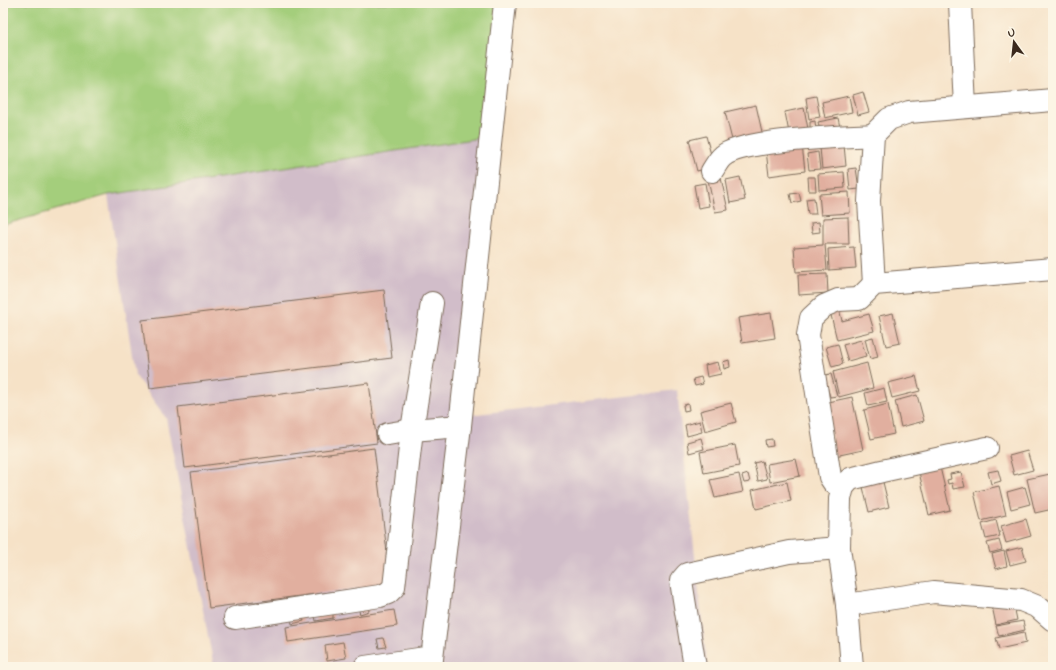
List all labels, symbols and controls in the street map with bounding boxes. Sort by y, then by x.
north arrow [994,22,1034,62]
text: U [1006,26,1017,41]

